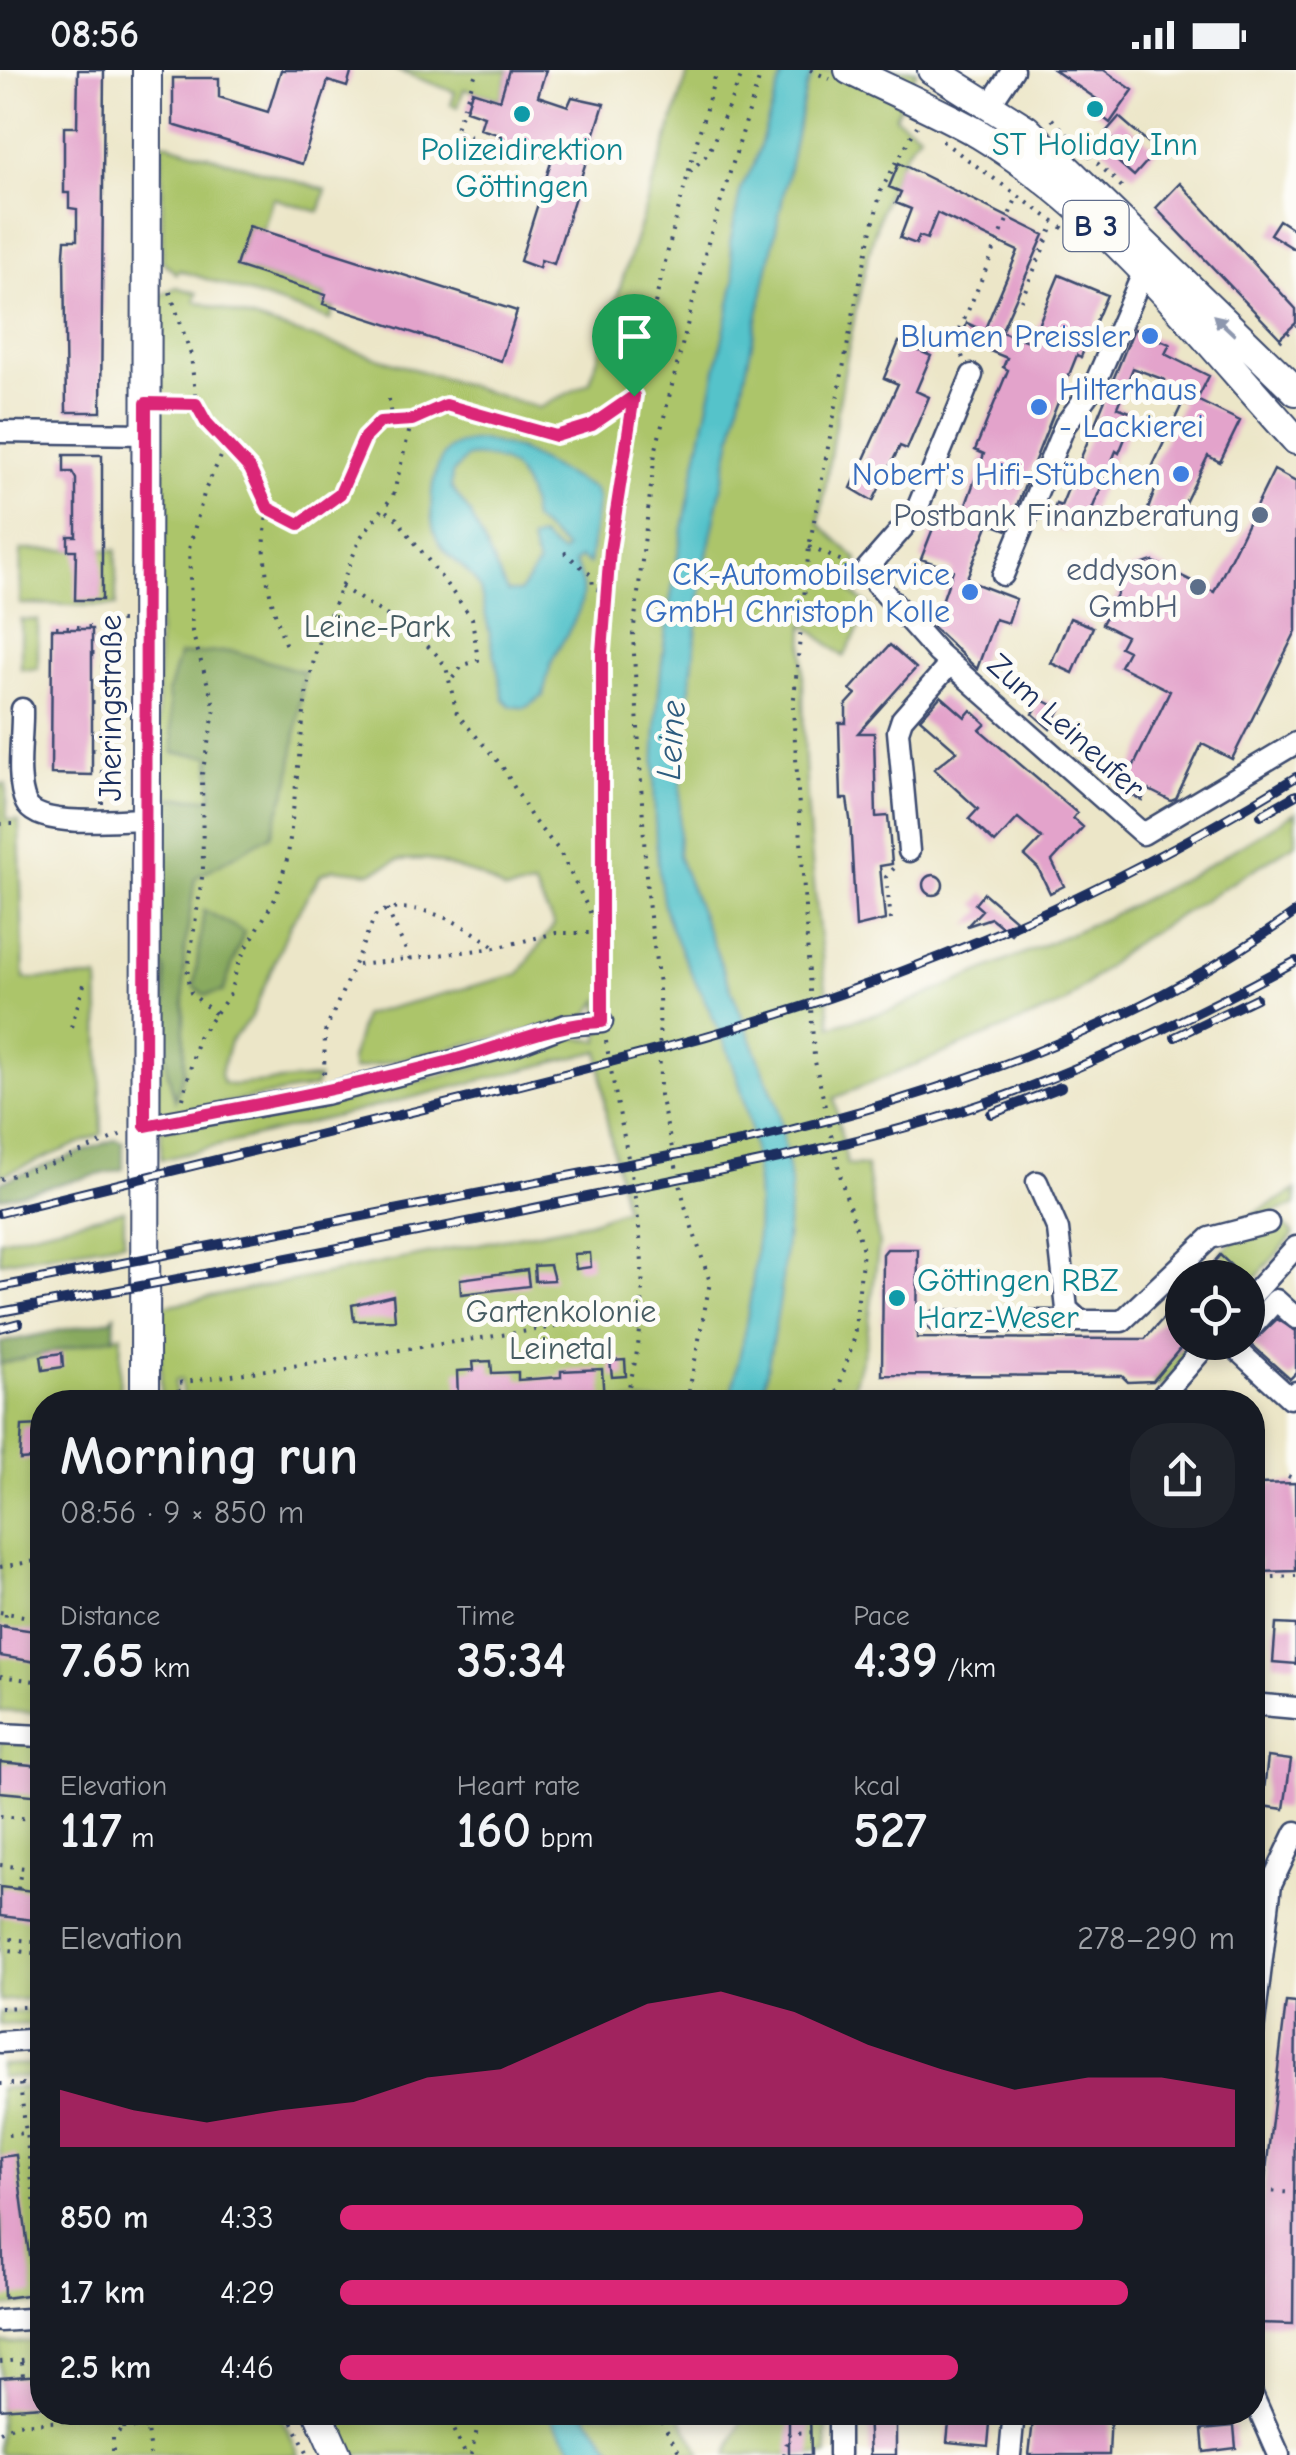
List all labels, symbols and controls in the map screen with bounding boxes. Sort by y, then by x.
text: 08:56 [50,13,139,57]
marker: ST Holiday Inn [1084,98,1106,120]
marker: Polizeidirektion Göttingen [511,103,533,125]
place label: ST Holiday Inn [992,126,1198,163]
place label: Polizeidirektion Göttingen [420,131,624,205]
road number: B 3 [1064,201,1128,251]
pin [592,294,677,397]
icon: arrive [607,309,662,364]
one-way arrow [1212,314,1236,337]
place label: Blumen Preissler [900,318,1130,355]
marker: Blumen Preissler [1139,325,1161,347]
place label: Hilterhaus - Lackierei [1059,371,1204,445]
marker: Hilterhaus - Lackierei [1028,396,1050,418]
place label: Nobert's Hifi-Stübchen [852,456,1161,493]
marker: Nobert's Hifi-Stübchen [1170,463,1192,485]
place label: Postbank Finanzberatung [893,497,1240,534]
marker: Postbank Finanzberatung [1249,504,1271,526]
place label: eddyson GmbH [1066,551,1178,625]
place label: CK-Automobilservice GmbH Christoph Kolle [645,556,950,630]
marker: eddyson GmbH [1187,576,1209,598]
marker: CK-Automobilservice GmbH Christoph Kolle [959,581,981,603]
park label: Leine-Park [304,608,451,645]
street label: Jheringstraße [92,615,129,801]
street label: Zum Leineufer [980,646,1152,806]
water label: Leine [648,699,694,781]
map controls [1165,1260,1265,1360]
button: locate [1165,1260,1265,1360]
place label: Göttingen RBZ Harz-Weser [917,1262,1119,1336]
marker: Göttingen RBZ Harz-Weser [886,1287,908,1309]
park label: Gartenkolonie Leinetal [466,1293,656,1367]
button: share [1130,1423,1235,1528]
text: Morning run [60,1424,358,1488]
text: 08:56 · 9 × 850 m [60,1494,304,1531]
text: Distance [60,1600,160,1632]
text: Time [457,1600,515,1632]
text: Pace [853,1600,910,1632]
text: 7.65 [60,1632,144,1690]
text: 35:34 [457,1632,566,1690]
text: 4:39 [853,1632,938,1690]
text: km [144,1652,190,1684]
text: /km [938,1652,996,1684]
text: Elevation [60,1770,167,1802]
text: Heart rate [457,1770,580,1802]
text: kcal [853,1770,900,1802]
text: 117 [60,1802,122,1860]
text: 160 [457,1802,531,1860]
text: 527 [853,1802,927,1860]
text: m [122,1822,154,1854]
text: bpm [531,1822,593,1854]
text: Elevation [60,1920,183,1957]
text: 278–290 m [1077,1920,1235,1957]
text: 850 m [60,2199,149,2236]
text: 4:33 [220,2199,274,2236]
text: 1.7 km [60,2274,145,2311]
text: 4:29 [220,2274,275,2311]
text: 2.5 km [60,2349,151,2386]
text: 4:46 [220,2349,274,2386]

